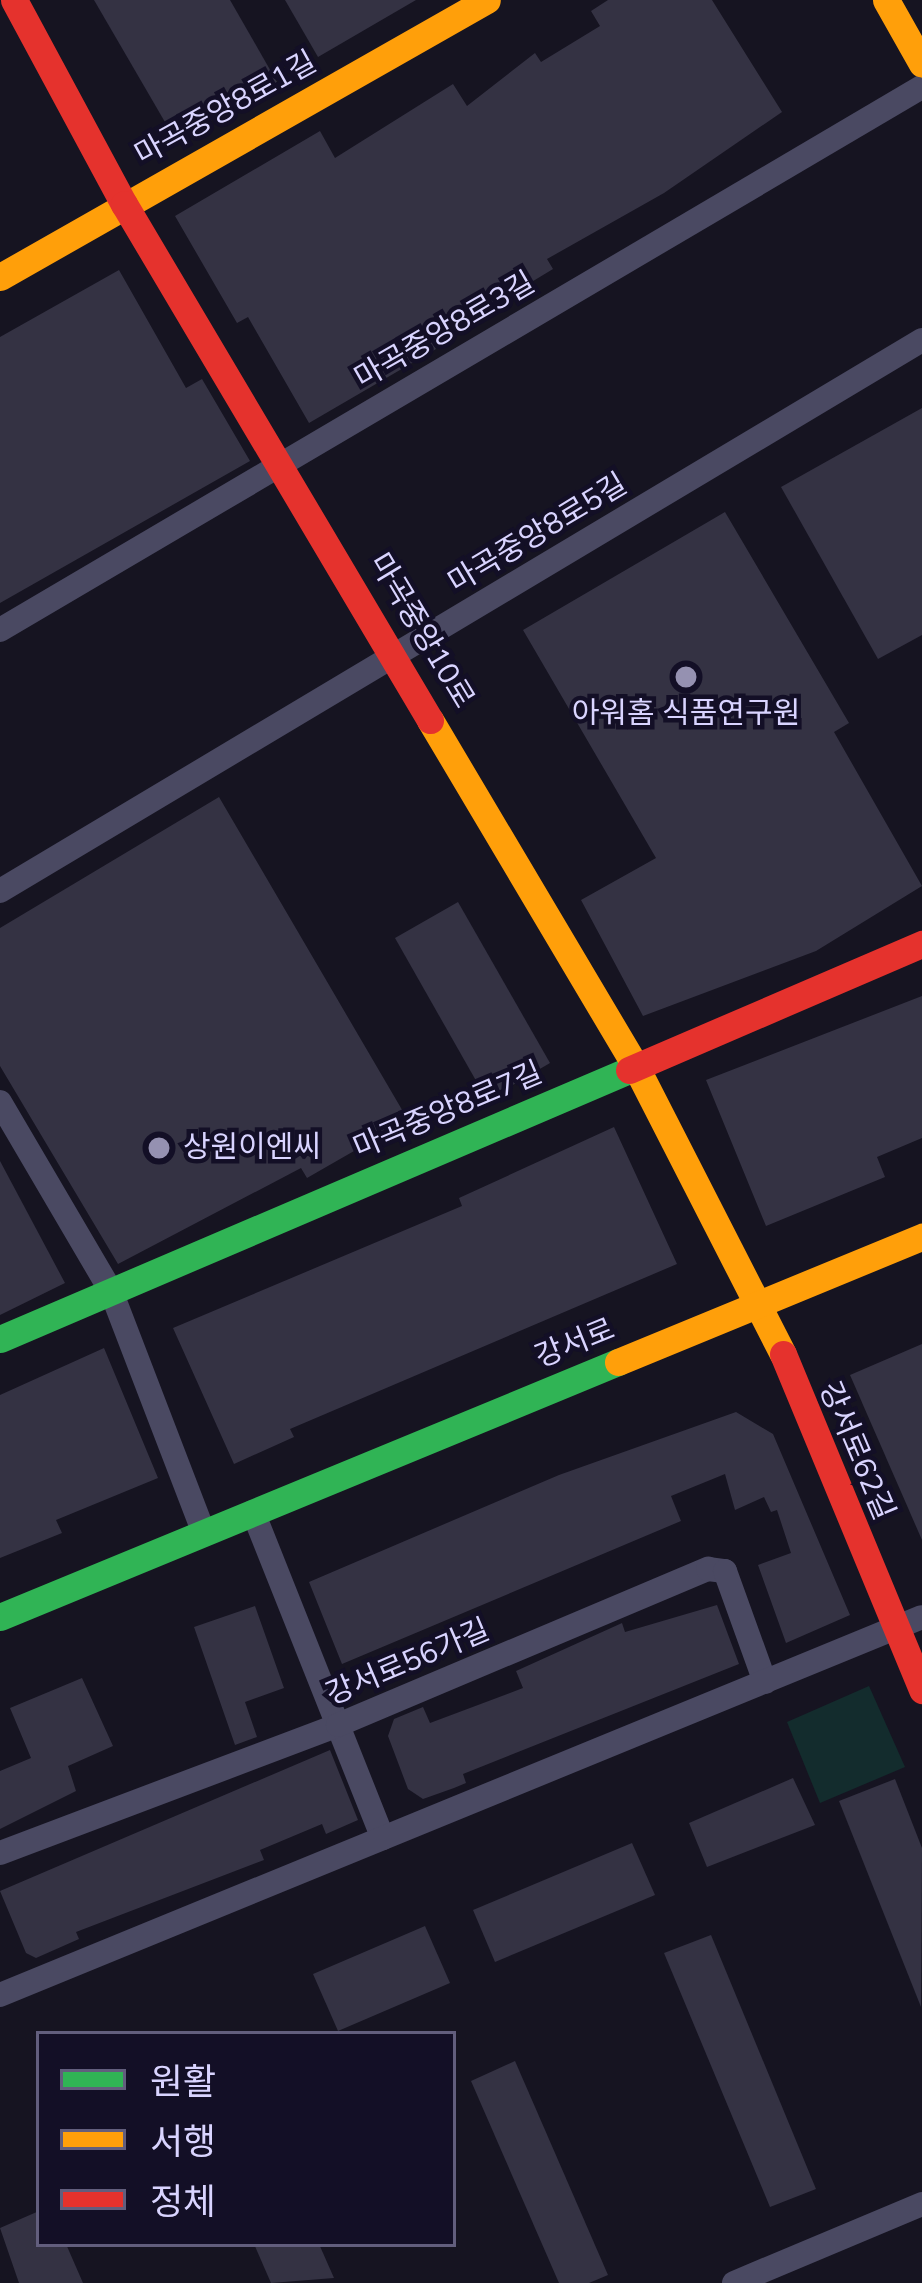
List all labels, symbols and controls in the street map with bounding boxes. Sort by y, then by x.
street label: 마곡중앙8로1길 [129,44,323,174]
street label: 마곡중앙8로3길 [349,265,541,397]
street label: 마곡중앙8로5길 [442,467,634,601]
street label: 마곡중앙10로 [361,547,481,715]
marker: 아워홈 식품연구원 [673,664,699,690]
place label: 아워홈 식품연구원 [572,696,800,732]
street label: 마곡중앙8로7길 [348,1055,548,1167]
place label: 상원이엔씨 [183,1130,321,1166]
marker: 상원이엔씨 [146,1135,172,1161]
street label: 강서로 [530,1312,620,1376]
street label: 강서로62길 [811,1377,901,1525]
street label: 강서로56가길 [321,1612,495,1714]
legend [36,2031,456,2247]
text: 원활 [150,2058,216,2107]
text: 서행 [150,2118,216,2167]
text: 정체 [150,2178,216,2227]

